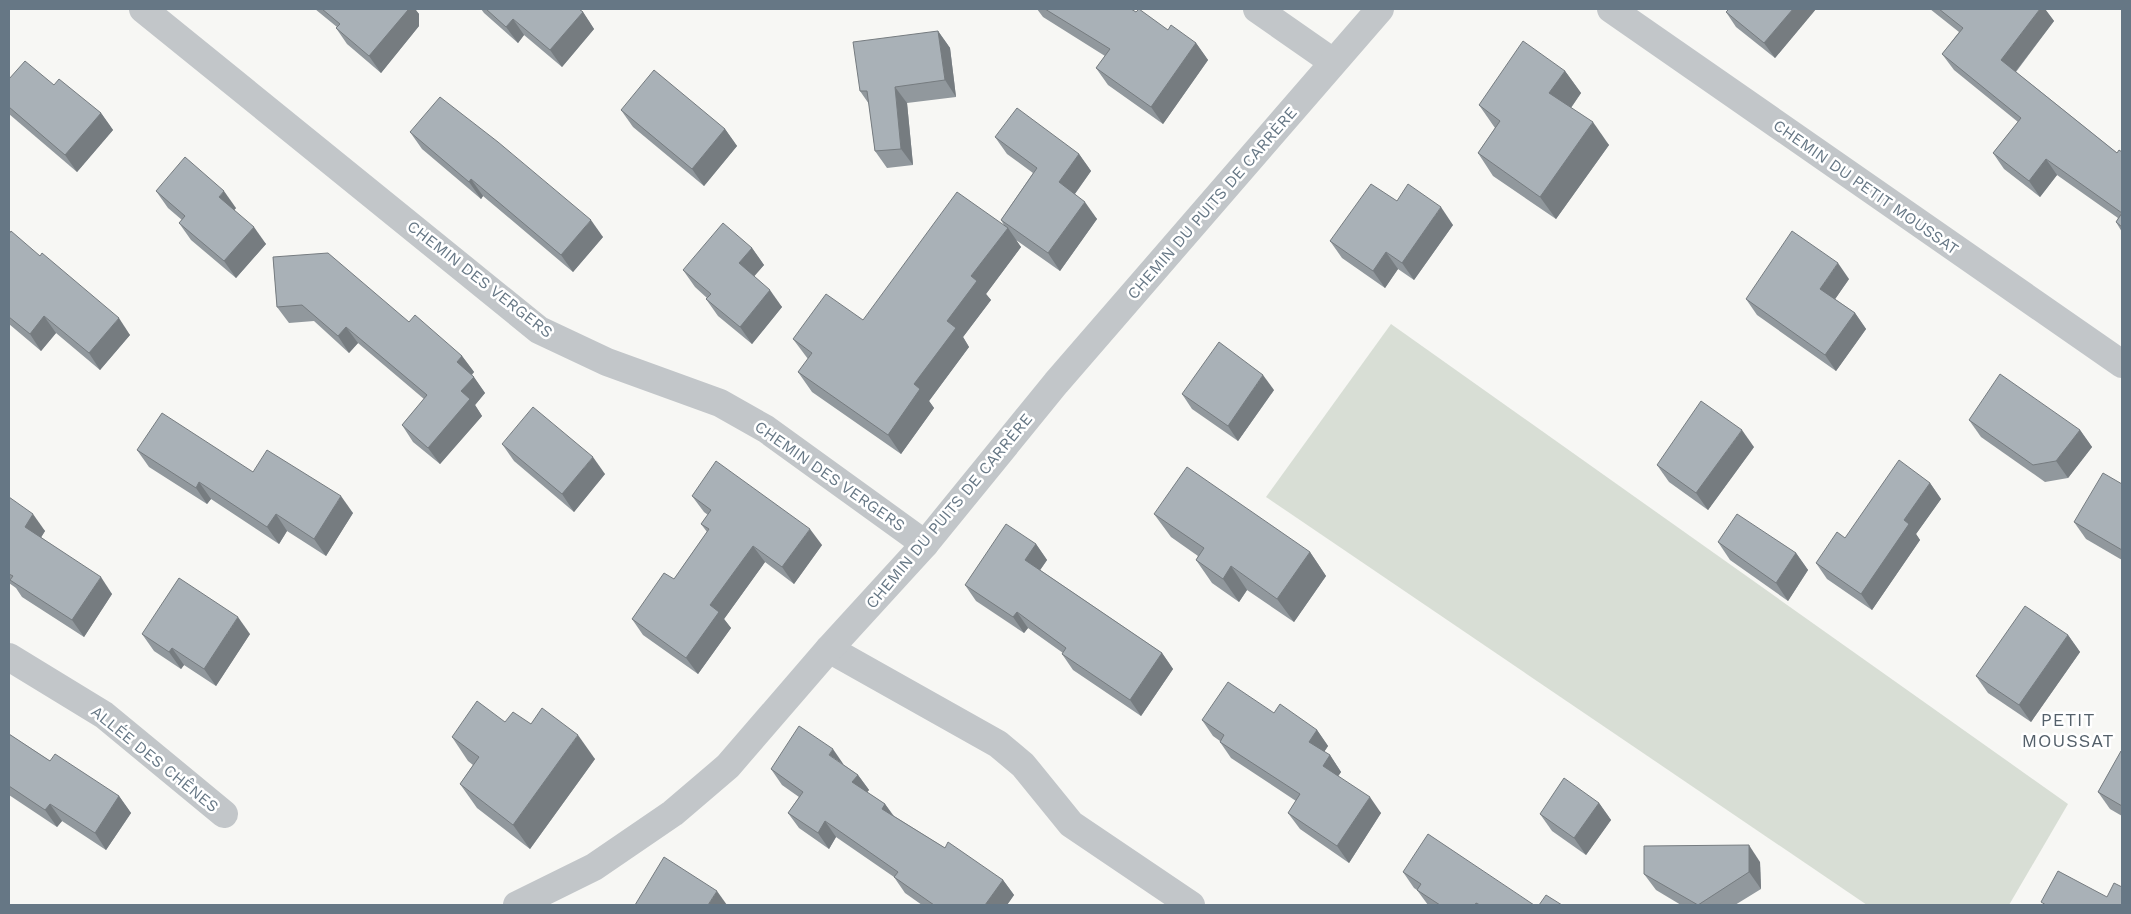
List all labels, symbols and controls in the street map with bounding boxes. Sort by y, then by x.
street label: CHEMIN DU PUITS DE CARRÈRE [1123,103,1301,303]
street label: CHEMIN DU PETIT MOUSSAT [1770,116,1963,259]
street label: CHEMIN DES VERGERS [404,216,556,342]
street label: CHEMIN DU PUITS DE CARRÈRE [862,410,1036,612]
street label: CHEMIN DES VERGERS [751,417,909,535]
street label: ALLÉE DES CHÊNES [88,702,222,816]
district label: PETIT MOUSSAT [2022,709,2114,751]

